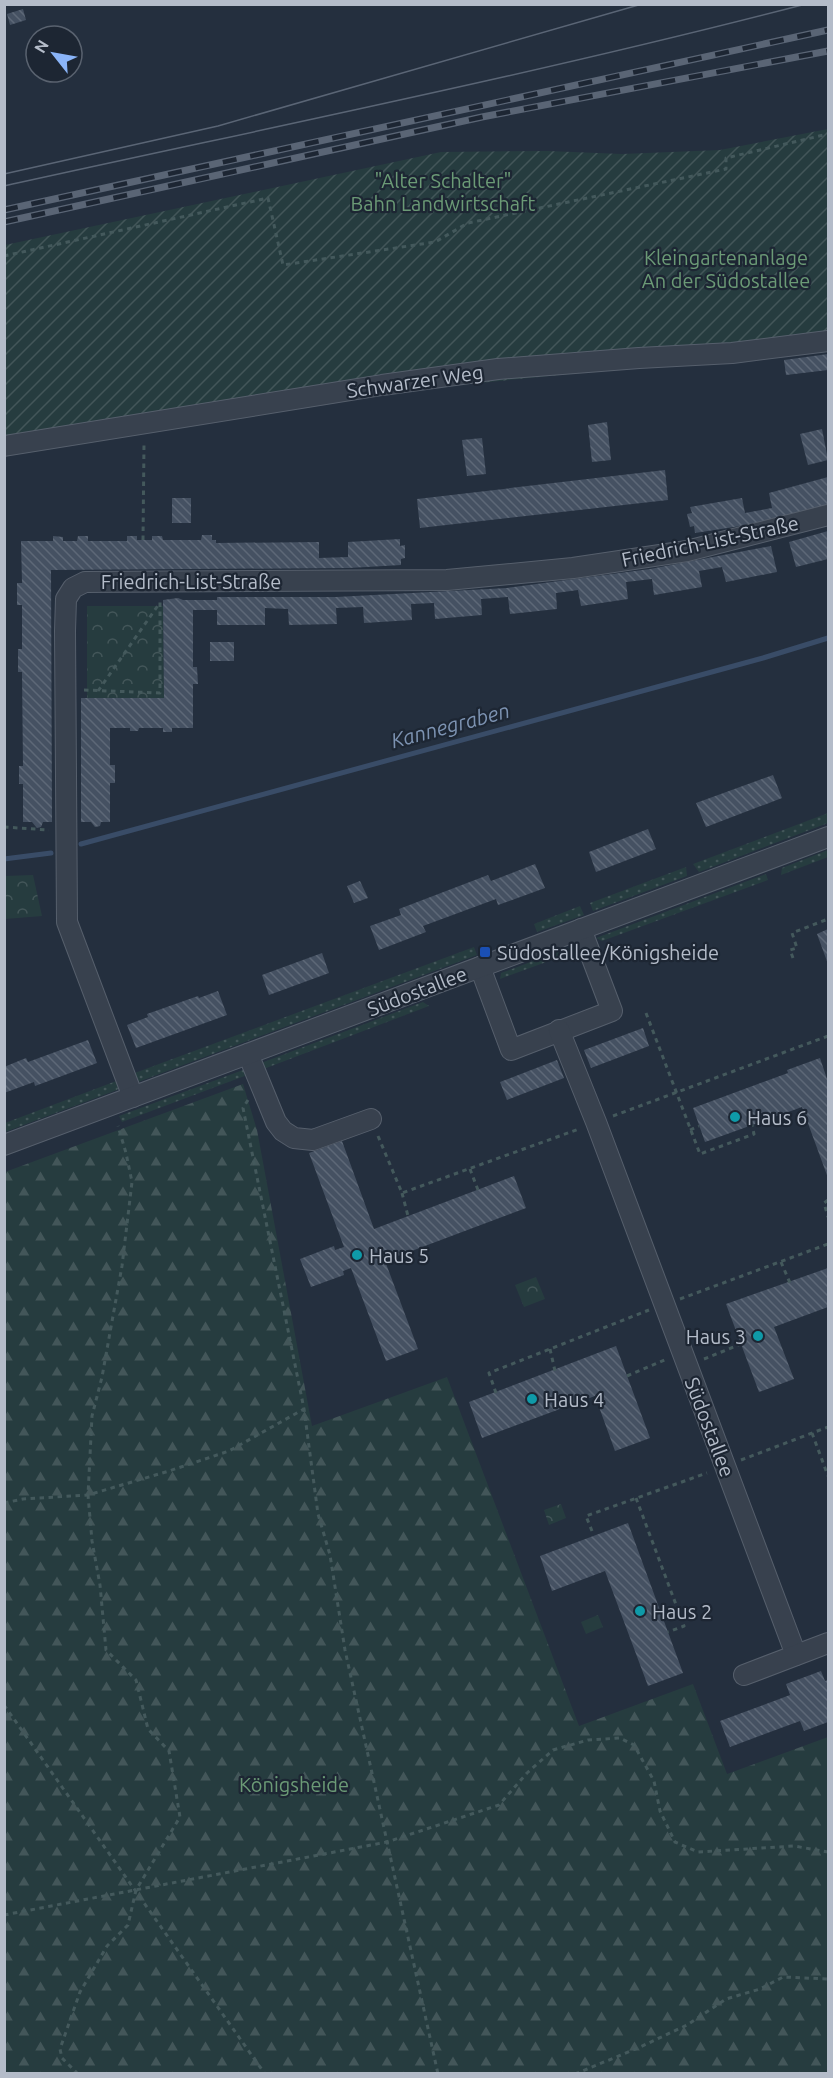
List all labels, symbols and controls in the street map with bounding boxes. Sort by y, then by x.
north arrow [24,24,84,84]
text: N [30,37,52,56]
park label: "Alter Schalter" Bahn Landwirtschaft [351,169,536,215]
park label: Kleingartenanlage An der Südostallee [642,246,810,292]
street label: Schwarzer Weg [345,360,485,402]
street label: Friedrich-List-Straße [619,511,801,571]
street label: Friedrich-List-Straße [101,570,281,593]
water label: Kannegraben [388,698,512,752]
place label: Südostallee/Königsheide [497,941,719,964]
marker: Südostallee/Königsheide [478,945,492,959]
street label: Südostallee [364,962,470,1020]
place label: Haus 6 [747,1106,807,1129]
marker: Haus 6 [728,1110,742,1124]
place label: Haus 5 [369,1244,429,1267]
marker: Haus 5 [350,1248,364,1262]
place label: Haus 3 [686,1325,746,1348]
marker: Haus 3 [751,1329,765,1343]
street label: Südostallee [681,1374,739,1480]
place label: Haus 4 [544,1388,604,1411]
marker: Haus 4 [525,1392,539,1406]
place label: Haus 2 [652,1600,712,1623]
marker: Haus 2 [633,1604,647,1618]
park label: Königsheide [239,1773,349,1796]

